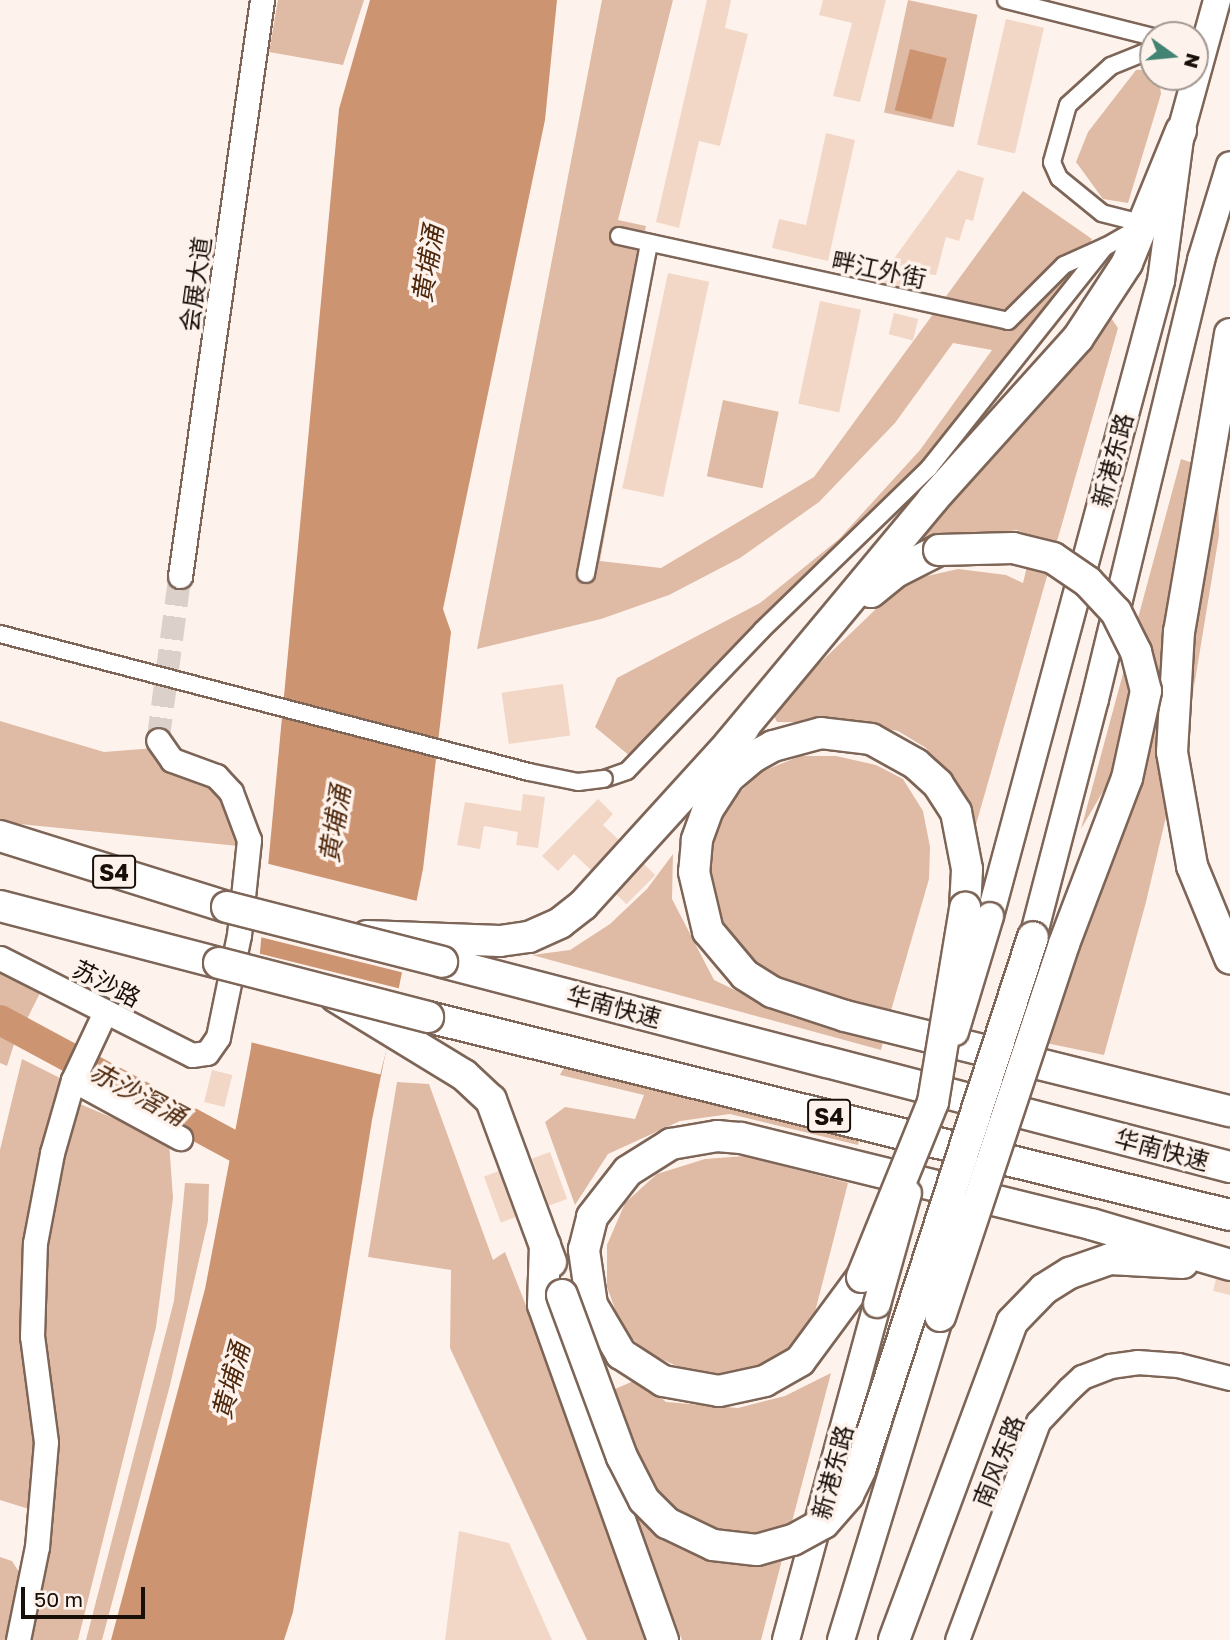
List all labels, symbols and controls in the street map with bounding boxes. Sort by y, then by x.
north arrow [1139,21,1209,91]
text: N [1180,51,1206,71]
water label: 黄埔涌 [406,223,450,305]
street label: 会展大道 [174,234,216,334]
street label: 畔江外街 [829,245,929,293]
street label: 新港东路 [1086,410,1138,510]
water label: 黄埔涌 [313,783,357,865]
road number: S4 [91,852,137,892]
street label: 苏沙路 [68,954,146,1012]
street label: 华南快速 [564,980,664,1032]
water label: 赤沙滘涌 [85,1056,191,1132]
road number: S4 [806,1096,852,1135]
street label: 华南快速 [1112,1123,1212,1175]
water label: 黄埔涌 [206,1339,256,1423]
street label: 南风东路 [967,1411,1029,1511]
street label: 新港东路 [806,1422,858,1522]
scale bar [24,1574,149,1618]
text: 50 m [34,1586,83,1612]

